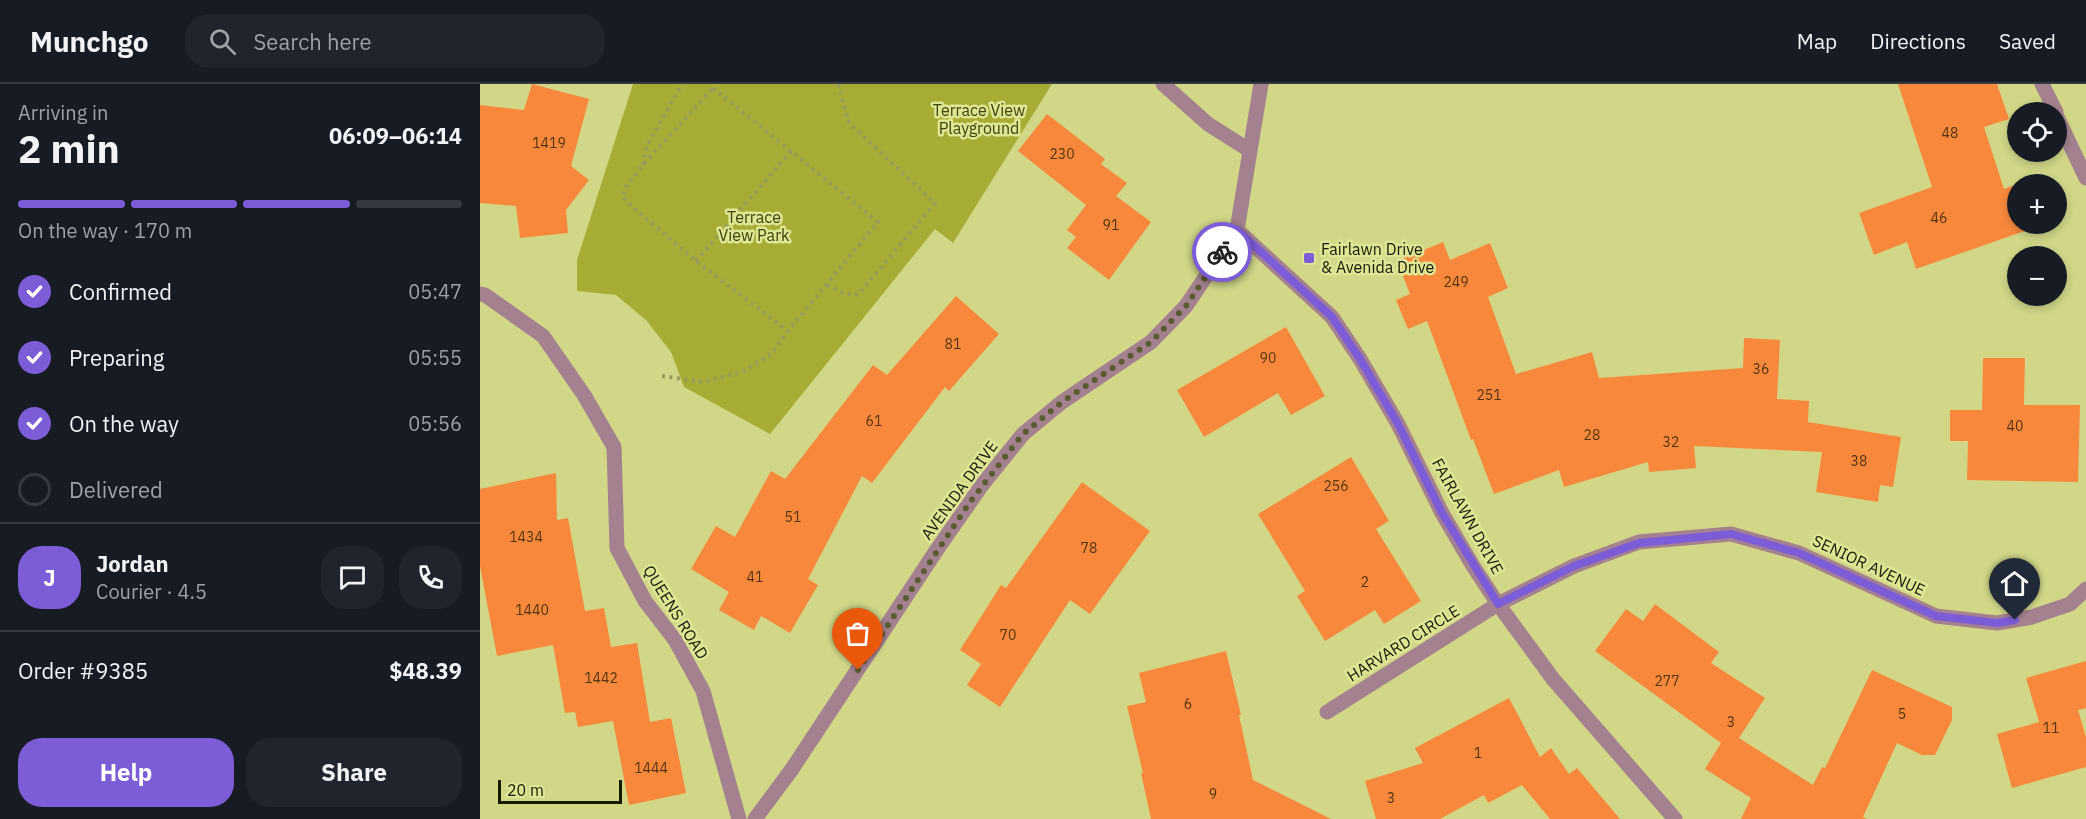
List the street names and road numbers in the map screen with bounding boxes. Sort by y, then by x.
street label: AVENIDA DRIVE [916,437,1002,543]
street label: FAIRLAWN DRIVE [1428,455,1508,577]
street label: SENIOR AVENUE [1810,530,1928,600]
street label: QUEENS ROAD [639,561,713,663]
street label: HARVARD CIRCLE [1343,600,1463,686]

